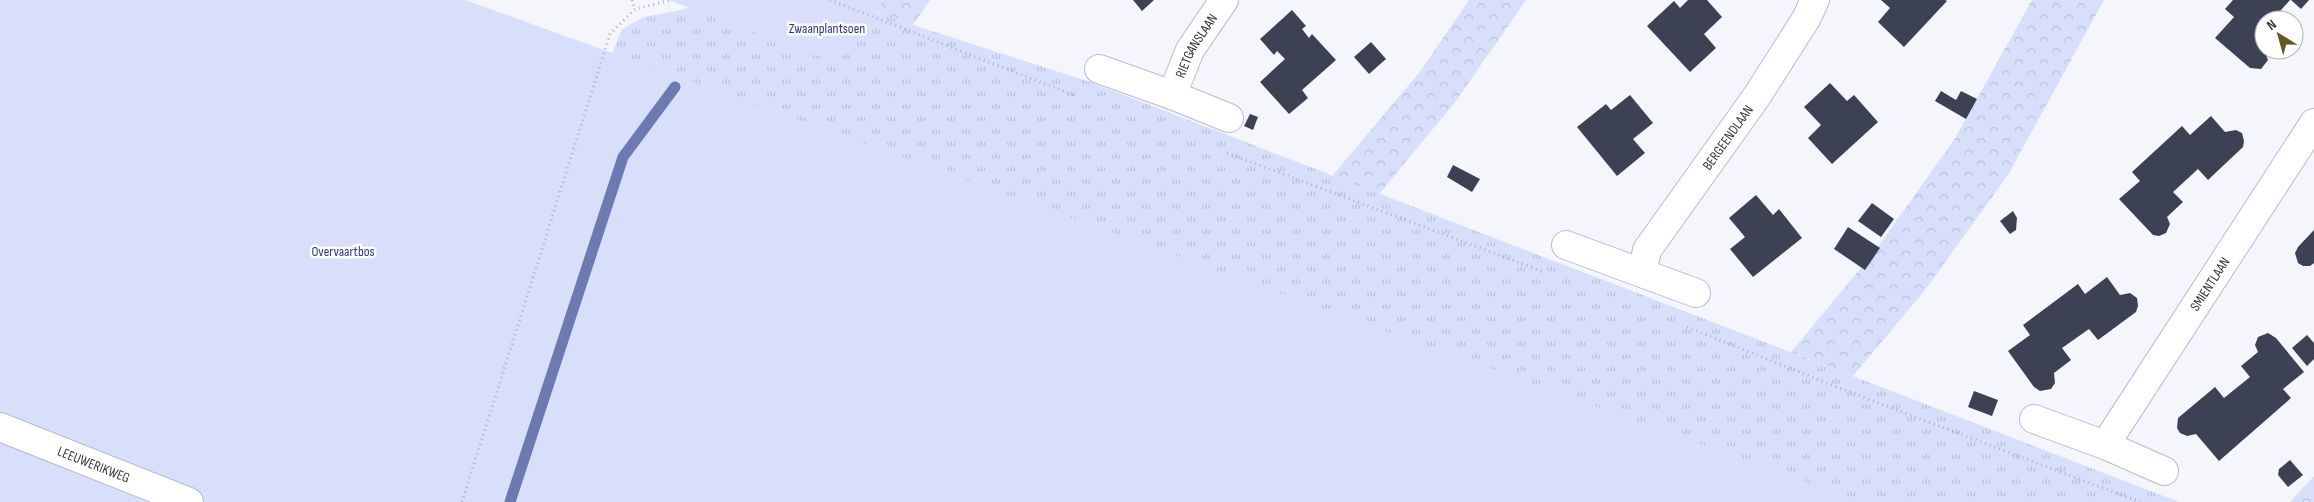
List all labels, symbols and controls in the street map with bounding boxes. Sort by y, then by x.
street label: RIETGANSLAAN [1171,10,1221,80]
north arrow [2254,10,2304,60]
text: N [2263,16,2280,34]
park label: Zwaanplantsoen [789,20,865,37]
street label: BERGEENDLAAN [1699,102,1756,173]
park label: Overvaartbos [311,243,375,260]
street label: SMIENTLAAN [2186,254,2233,314]
street label: LEEUWERIKWEG [55,442,132,486]

